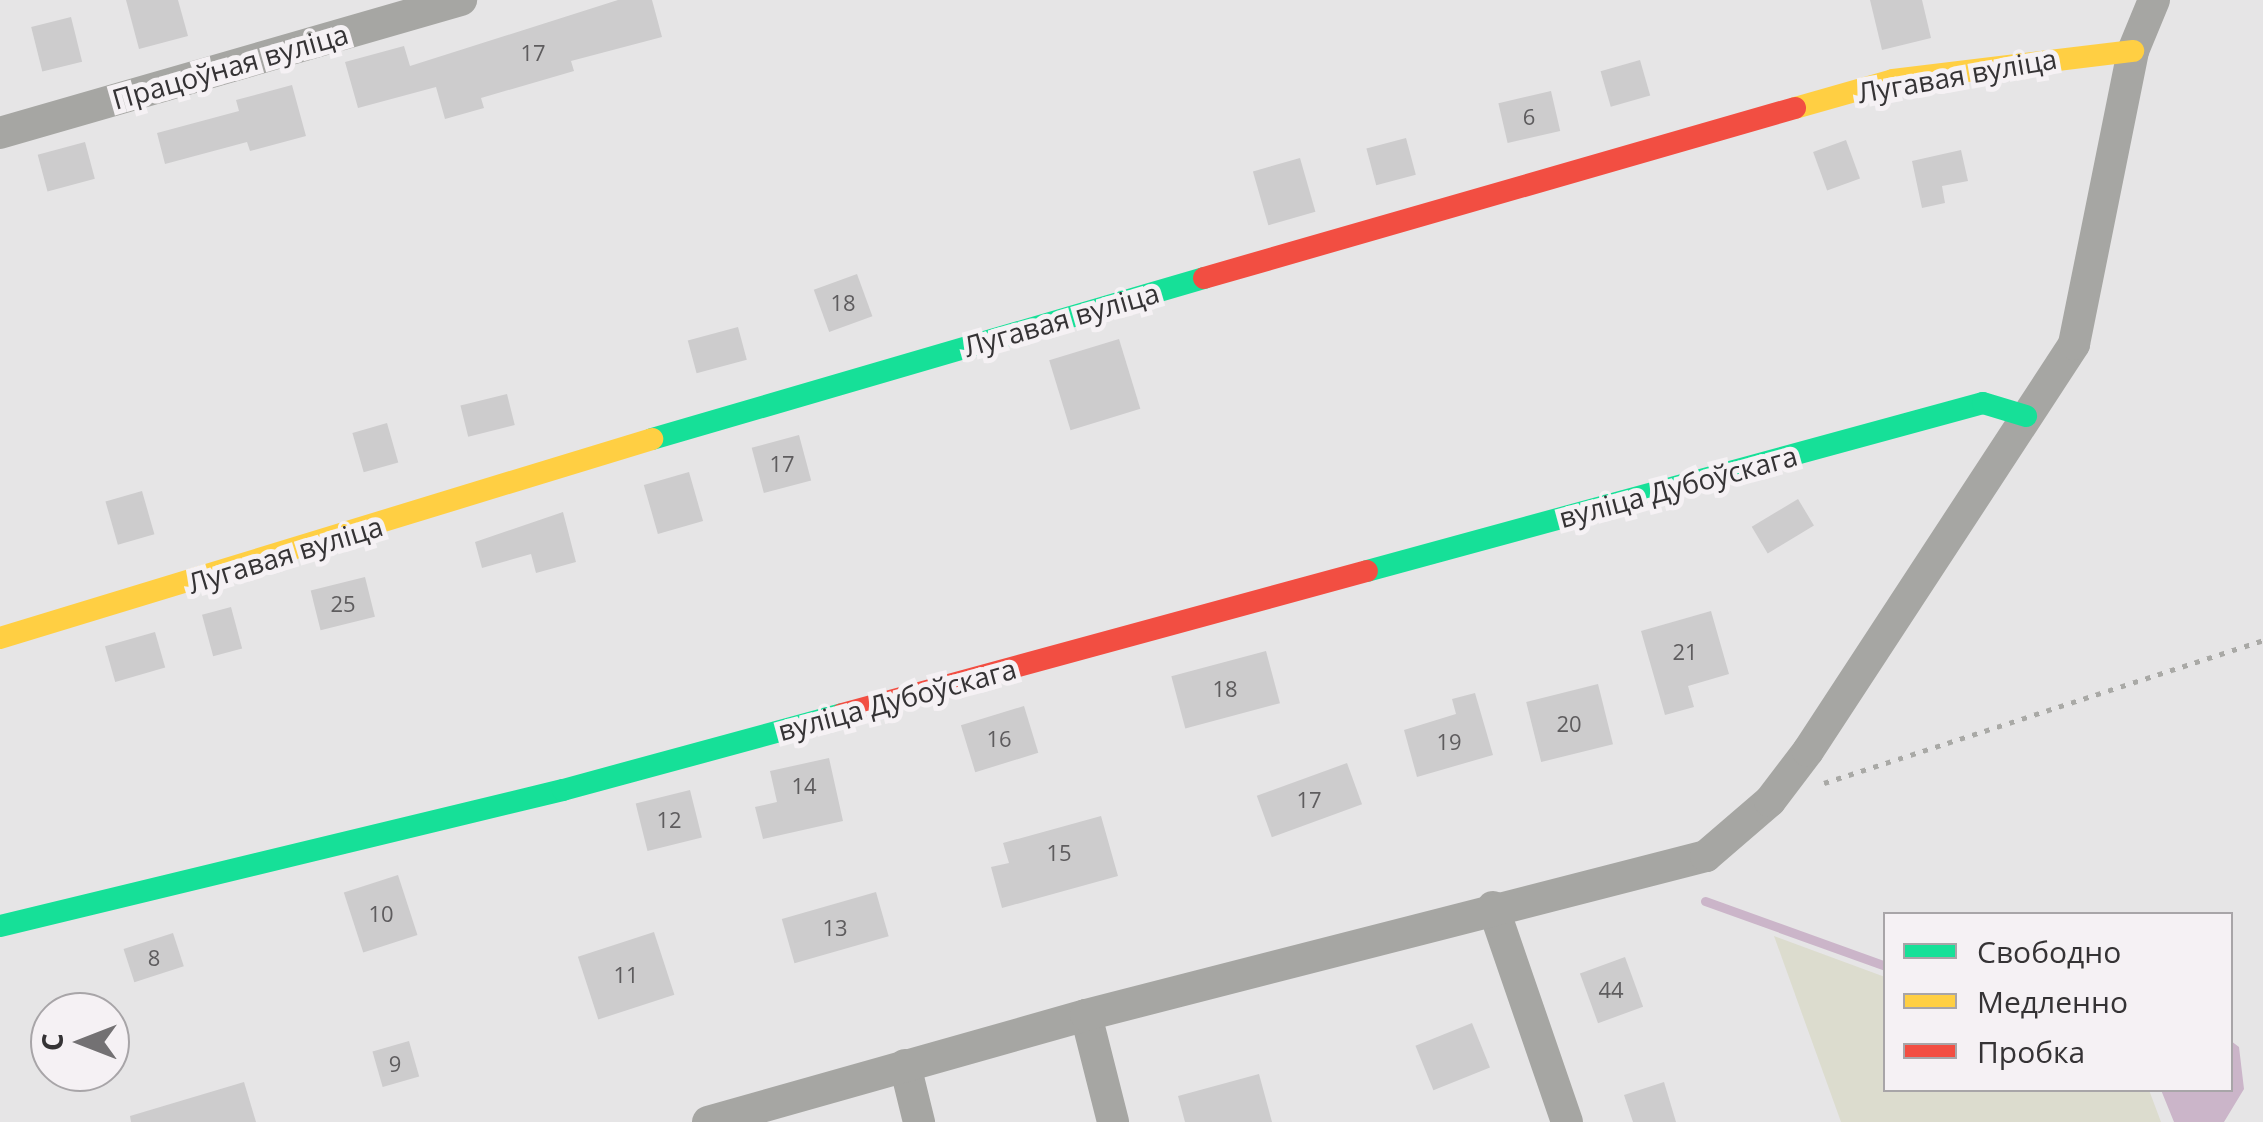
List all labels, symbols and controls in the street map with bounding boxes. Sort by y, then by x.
street label: Працоўная вуліца [108,16,352,116]
house number: 17 [520,40,546,66]
street label: Лугавая вуліца [1855,41,2059,109]
house number: 6 [1523,104,1535,130]
street label: Лугавая вуліца [959,275,1163,363]
house number: 18 [830,290,856,316]
street label: вуліца Дубоўскага [1555,438,1801,534]
house number: 17 [769,451,795,477]
street label: Лугавая вуліца [183,508,387,600]
house number: 25 [330,591,356,617]
house number: 21 [1672,639,1698,665]
street label: вуліца Дубоўскага [774,651,1020,747]
house number: 18 [1212,676,1238,702]
house number: 20 [1556,711,1582,737]
house number: 16 [986,726,1012,752]
house number: 19 [1436,729,1462,755]
house number: 14 [791,773,817,799]
house number: 17 [1296,787,1322,813]
house number: 12 [656,807,682,833]
house number: 15 [1046,840,1072,866]
house number: 10 [368,901,394,927]
legend [1883,912,2233,1092]
house number: 13 [822,915,848,941]
text: Свободно [1977,931,2121,972]
house number: 8 [148,945,160,971]
house number: 11 [613,962,639,988]
house number: 44 [1598,977,1624,1003]
text: Медленно [1977,981,2128,1022]
north arrow [30,992,130,1092]
text: Пробка [1977,1031,2085,1072]
text: С [33,1033,71,1051]
house number: 9 [389,1051,401,1077]

